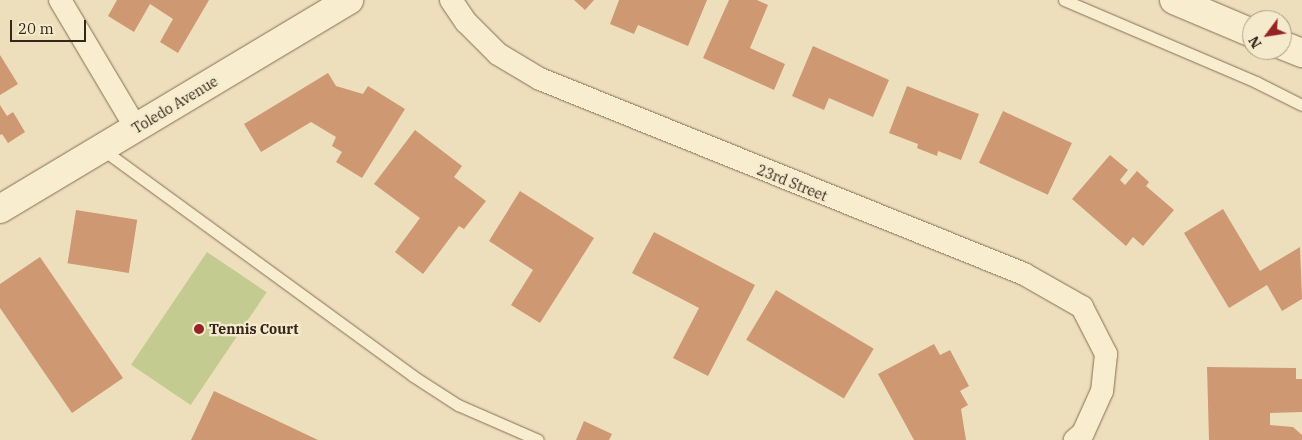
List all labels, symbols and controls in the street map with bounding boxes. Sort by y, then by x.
scale bar [12,10,89,42]
north arrow [1242,10,1292,60]
text: 20 m [18,19,54,38]
text: N [1244,33,1266,52]
street label: Toledo Avenue [129,73,221,137]
street label: 23rd Street [755,161,829,205]
place label: Tennis Court [209,321,299,337]
marker: Tennis Court [193,323,205,335]

